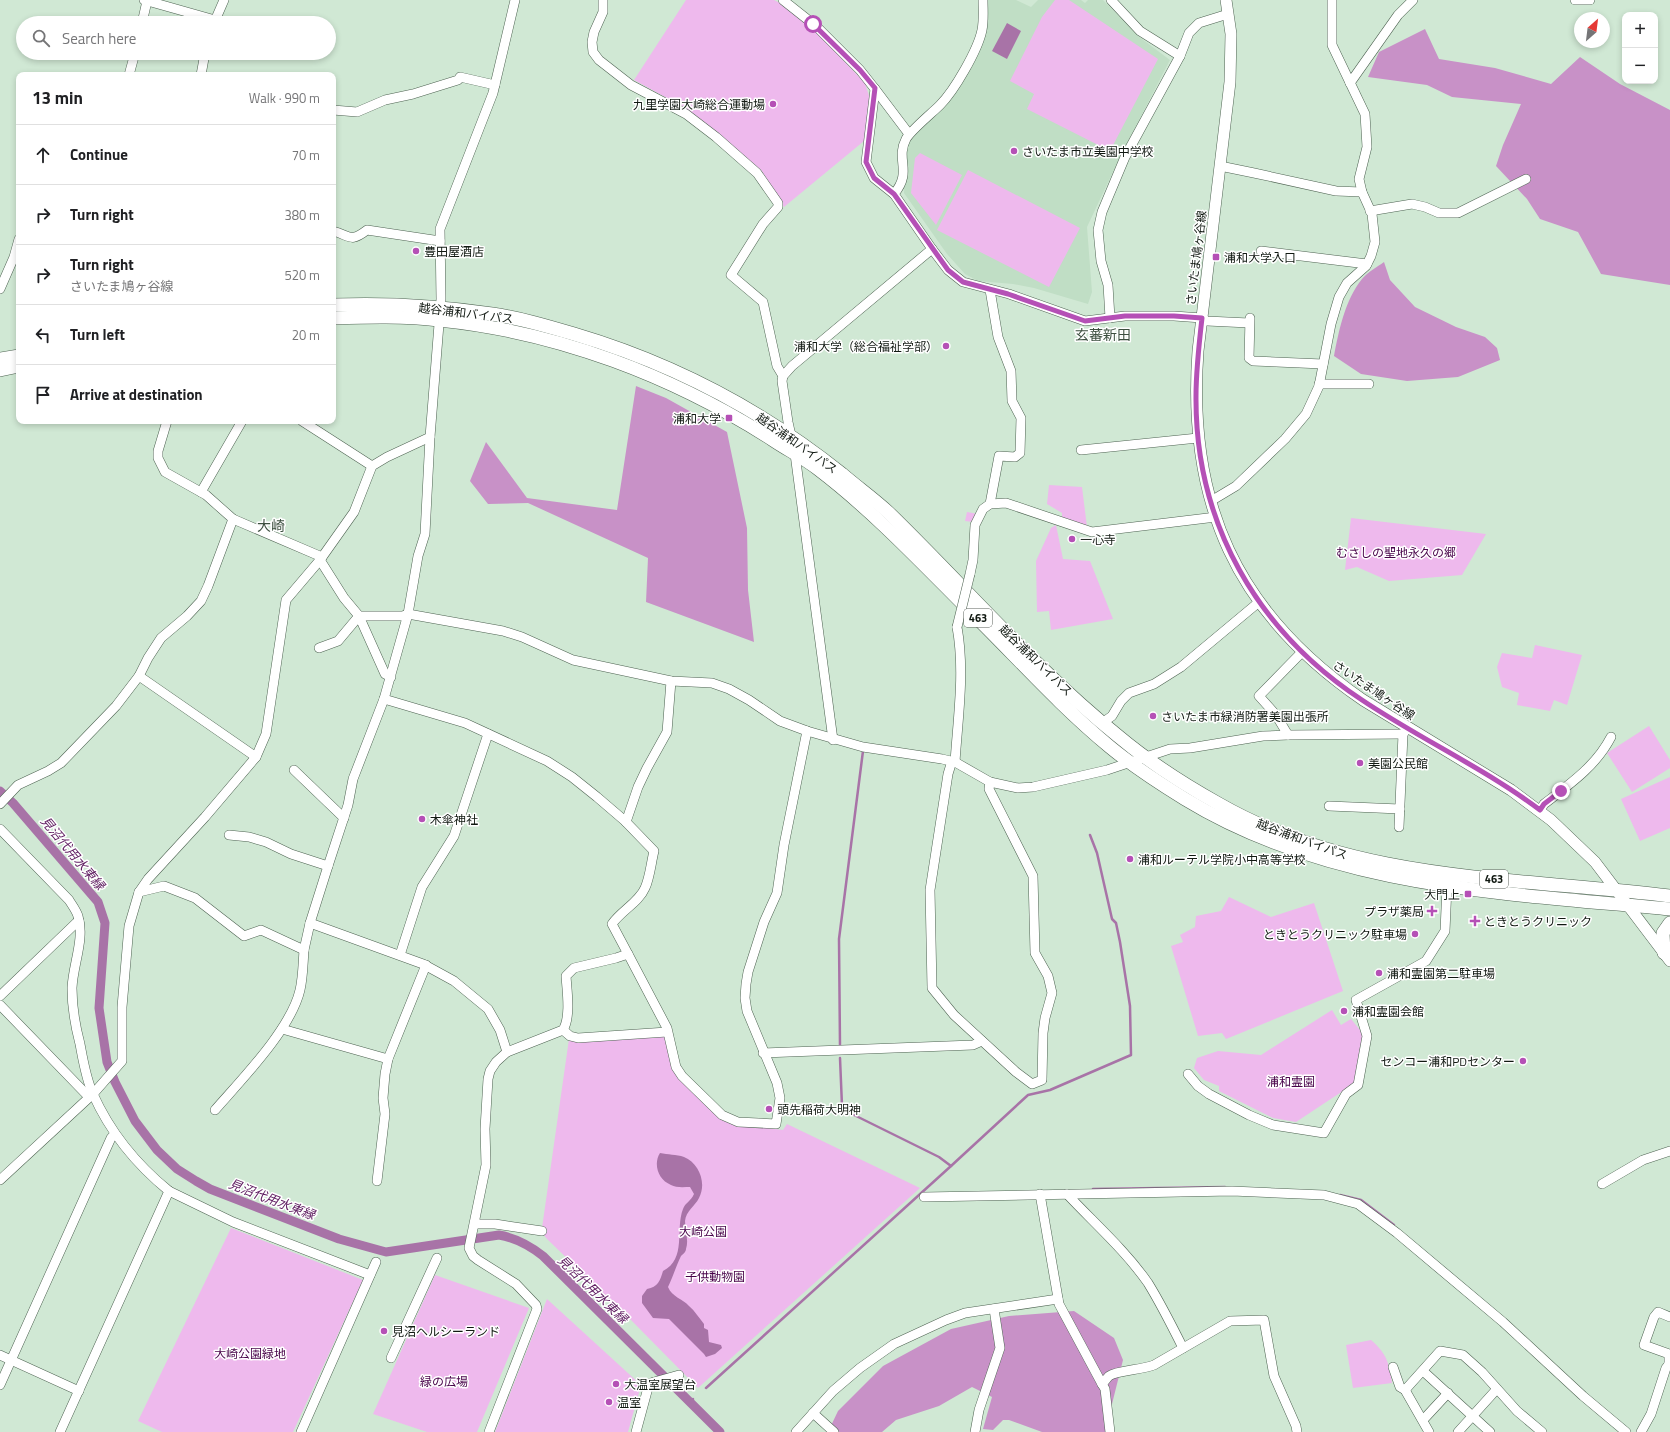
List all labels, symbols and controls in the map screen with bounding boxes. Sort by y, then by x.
north arrow [1574,12,1610,48]
map controls [1622,12,1658,84]
button: + [1622,12,1658,48]
route start [804,15,822,33]
search box [16,16,336,60]
icon: search [30,27,52,49]
text: Search here [62,27,136,50]
button: − [1622,48,1658,84]
text: 13 min [32,85,83,111]
text: Walk · 990 m [249,88,320,108]
place label: 九里学園大崎総合運動場 [633,95,765,114]
marker: 九里学園大崎総合運動場 [768,99,778,109]
place label: さいたま市立美園中学校 [1022,142,1154,161]
text: Continue [70,143,128,166]
icon: ahead [32,144,54,166]
text: 70 m [292,145,320,165]
marker: さいたま市立美園中学校 [1009,146,1019,156]
text: Turn right [70,203,134,226]
icon: right [32,204,54,226]
text: 380 m [284,205,320,225]
street label: さいたま鳩ヶ谷線 [1181,209,1211,307]
place label: 豊田屋酒店 [424,242,484,261]
marker: 豊田屋酒店 [411,246,421,256]
place label: 浦和大学入口 [1224,248,1296,267]
marker: 浦和大学入口 [1211,252,1221,262]
text: Turn right [70,253,134,276]
icon: right [32,264,54,286]
text: 520 m [284,265,320,285]
text: さいたま鳩ヶ谷線 [70,276,174,296]
street label: 越谷浦和バイパス [417,298,515,328]
text: Turn left [70,323,125,346]
icon: left [32,324,54,346]
district label: 玄蕃新田 [1075,324,1131,345]
text: 20 m [292,325,320,345]
place label: 浦和大学（総合福祉学部） [794,337,938,356]
marker: 浦和大学（総合福祉学部） [941,341,951,351]
text: Arrive at destination [70,383,203,406]
icon: arrive [32,384,54,406]
street label: 越谷浦和バイパス [752,408,842,478]
place label: 浦和大学 [673,409,721,428]
marker: 浦和大学 [724,413,734,423]
district label: 大崎 [257,515,285,536]
place label: 一心寺 [1080,530,1116,549]
marker: 一心寺 [1067,534,1077,544]
park label: むさしの聖地永久の郷 [1336,543,1456,562]
road number: 463 [964,609,992,627]
street label: 越谷浦和バイパス [995,620,1077,700]
street label: さいたま鳩ヶ谷線 [1329,655,1419,725]
place label: さいたま市緑消防署美園出張所 [1161,707,1329,726]
marker: さいたま市緑消防署美園出張所 [1148,711,1158,721]
place label: 美園公民館 [1368,754,1428,773]
marker: 美園公民館 [1355,758,1365,768]
route end [1552,782,1570,800]
place label: 木傘神社 [430,810,478,829]
water label: 見沼代用水東縁 [36,812,111,896]
marker: 木傘神社 [417,814,427,824]
street label: 越谷浦和バイパス [1254,814,1350,864]
place label: 浦和ルーテル学院小中高等学校 [1138,850,1306,869]
marker: 浦和ルーテル学院小中高等学校 [1125,854,1135,864]
road number: 463 [1480,870,1508,888]
place label: 大門上 [1424,885,1460,904]
marker: 大門上 [1463,889,1473,899]
place label: プラザ薬局 [1364,902,1424,921]
marker: プラザ薬局 [1427,906,1437,916]
place label: ときとうクリニック [1484,912,1592,931]
marker: ときとうクリニック [1469,915,1481,927]
place label: ときとうクリニック駐車場 [1263,925,1407,944]
marker: ときとうクリニック駐車場 [1410,929,1420,939]
place label: 浦和霊園第二駐車場 [1387,964,1495,983]
marker: 浦和霊園第二駐車場 [1374,968,1384,978]
place label: 浦和霊園会館 [1352,1002,1424,1021]
marker: 浦和霊園会館 [1339,1006,1349,1016]
place label: センコー浦和PDセンター [1380,1052,1515,1071]
marker: センコー浦和PDセンター [1518,1056,1528,1066]
park label: 浦和霊園 [1267,1072,1315,1091]
place label: 頭先稲荷大明神 [777,1100,861,1119]
marker: 頭先稲荷大明神 [764,1104,774,1114]
water label: 見沼代用水東縁 [226,1173,320,1225]
park label: 大崎公園 [679,1222,727,1241]
water label: 見沼代用水東縁 [553,1250,634,1329]
park label: 子供動物園 [685,1267,745,1286]
place label: 見沼ヘルシーランド [392,1322,500,1341]
marker: 見沼ヘルシーランド [379,1326,389,1336]
park label: 大崎公園緑地 [214,1344,286,1363]
park label: 緑の広場 [420,1372,468,1391]
place label: 大温室展望台 [624,1375,696,1394]
marker: 大温室展望台 [611,1379,621,1389]
place label: 温室 [617,1393,641,1412]
marker: 温室 [604,1397,614,1407]

